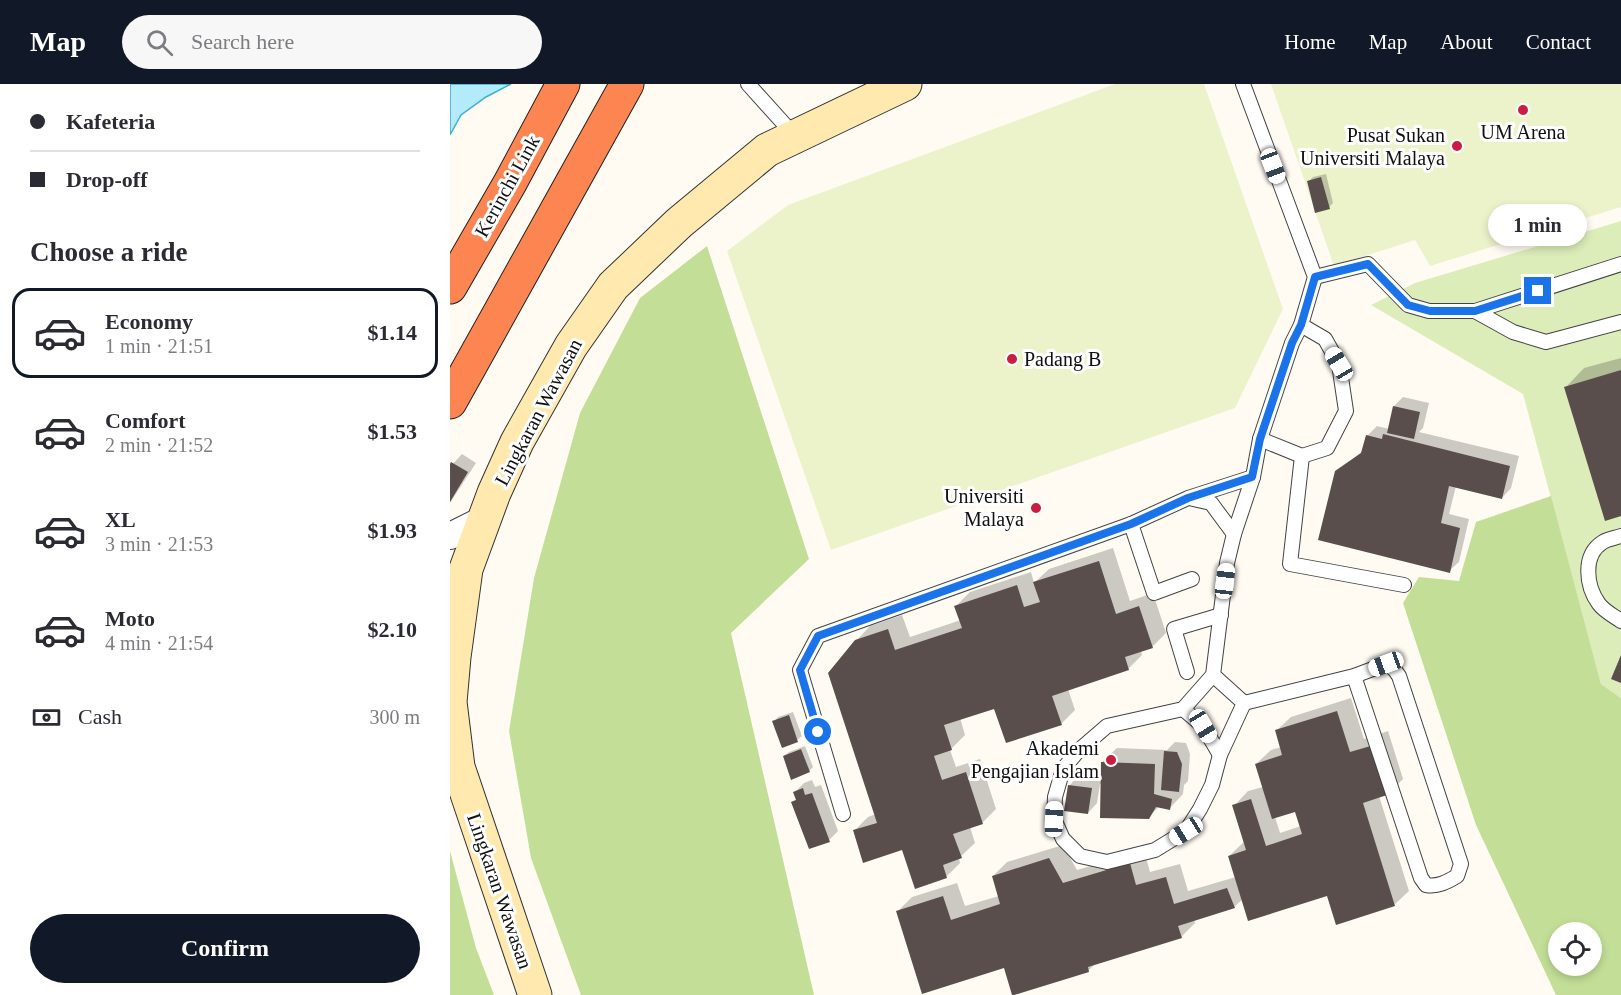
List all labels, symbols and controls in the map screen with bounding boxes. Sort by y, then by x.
search box [122,15,542,69]
text: Map [30,26,86,57]
icon: search [143,26,176,59]
text: Search here [191,29,294,54]
text: Home [1284,30,1336,54]
text: Map [1369,30,1407,54]
text: About [1440,30,1493,54]
text: Contact [1526,30,1591,54]
marker: UM Arena [1516,103,1530,117]
text: Kafeteria [66,109,155,134]
place label: UM Arena [1481,121,1566,143]
place label: Pusat Sukan Universiti Malaya [1300,124,1445,170]
street label: Kerinchi Link [470,131,544,241]
marker: Pusat Sukan Universiti Malaya [1450,139,1464,153]
car [1258,146,1288,186]
text: Drop-off [66,167,147,192]
callout: 1 min [1488,204,1588,246]
text: 1 min [1513,214,1562,236]
text: Choose a ride [30,237,188,267]
route end [1524,277,1551,304]
icon: car [33,306,87,360]
text: Economy [105,309,193,334]
text: $1.14 [368,320,417,345]
text: 1 min · 21:51 [105,335,213,357]
street label: Lingkaran Wawasan [490,335,587,490]
car [1322,344,1356,384]
place label: Padang B [1024,348,1101,371]
marker: Padang B [1005,352,1019,366]
icon: car [33,405,87,459]
text: Comfort [105,408,186,433]
text: $1.53 [368,419,417,444]
text: 2 min · 21:52 [105,434,213,456]
place label: Universiti Malaya [944,485,1024,531]
marker: Universiti Malaya [1029,501,1043,515]
icon: car [33,504,87,558]
text: XL [105,507,136,532]
text: $1.93 [368,518,417,543]
text: 3 min · 21:53 [105,533,213,555]
car [1214,562,1236,600]
icon: car [33,603,87,657]
text: Moto [105,606,155,631]
text: $2.10 [368,617,417,642]
text: 4 min · 21:54 [105,632,213,654]
car [1366,649,1406,679]
icon: cash [30,701,63,734]
text: Cash [78,704,122,729]
text: 300 m [369,706,420,728]
car [1186,706,1220,746]
route start [804,718,831,745]
place label: Akademi Pengajian Islam [971,737,1099,783]
marker: Akademi Pengajian Islam [1104,753,1118,767]
car [1044,801,1064,837]
street label: Lingkaran Wawasan [462,810,537,972]
car [1166,814,1206,848]
button: Confirm [30,914,420,983]
map controls [1548,922,1602,976]
button: locate [1548,922,1602,976]

